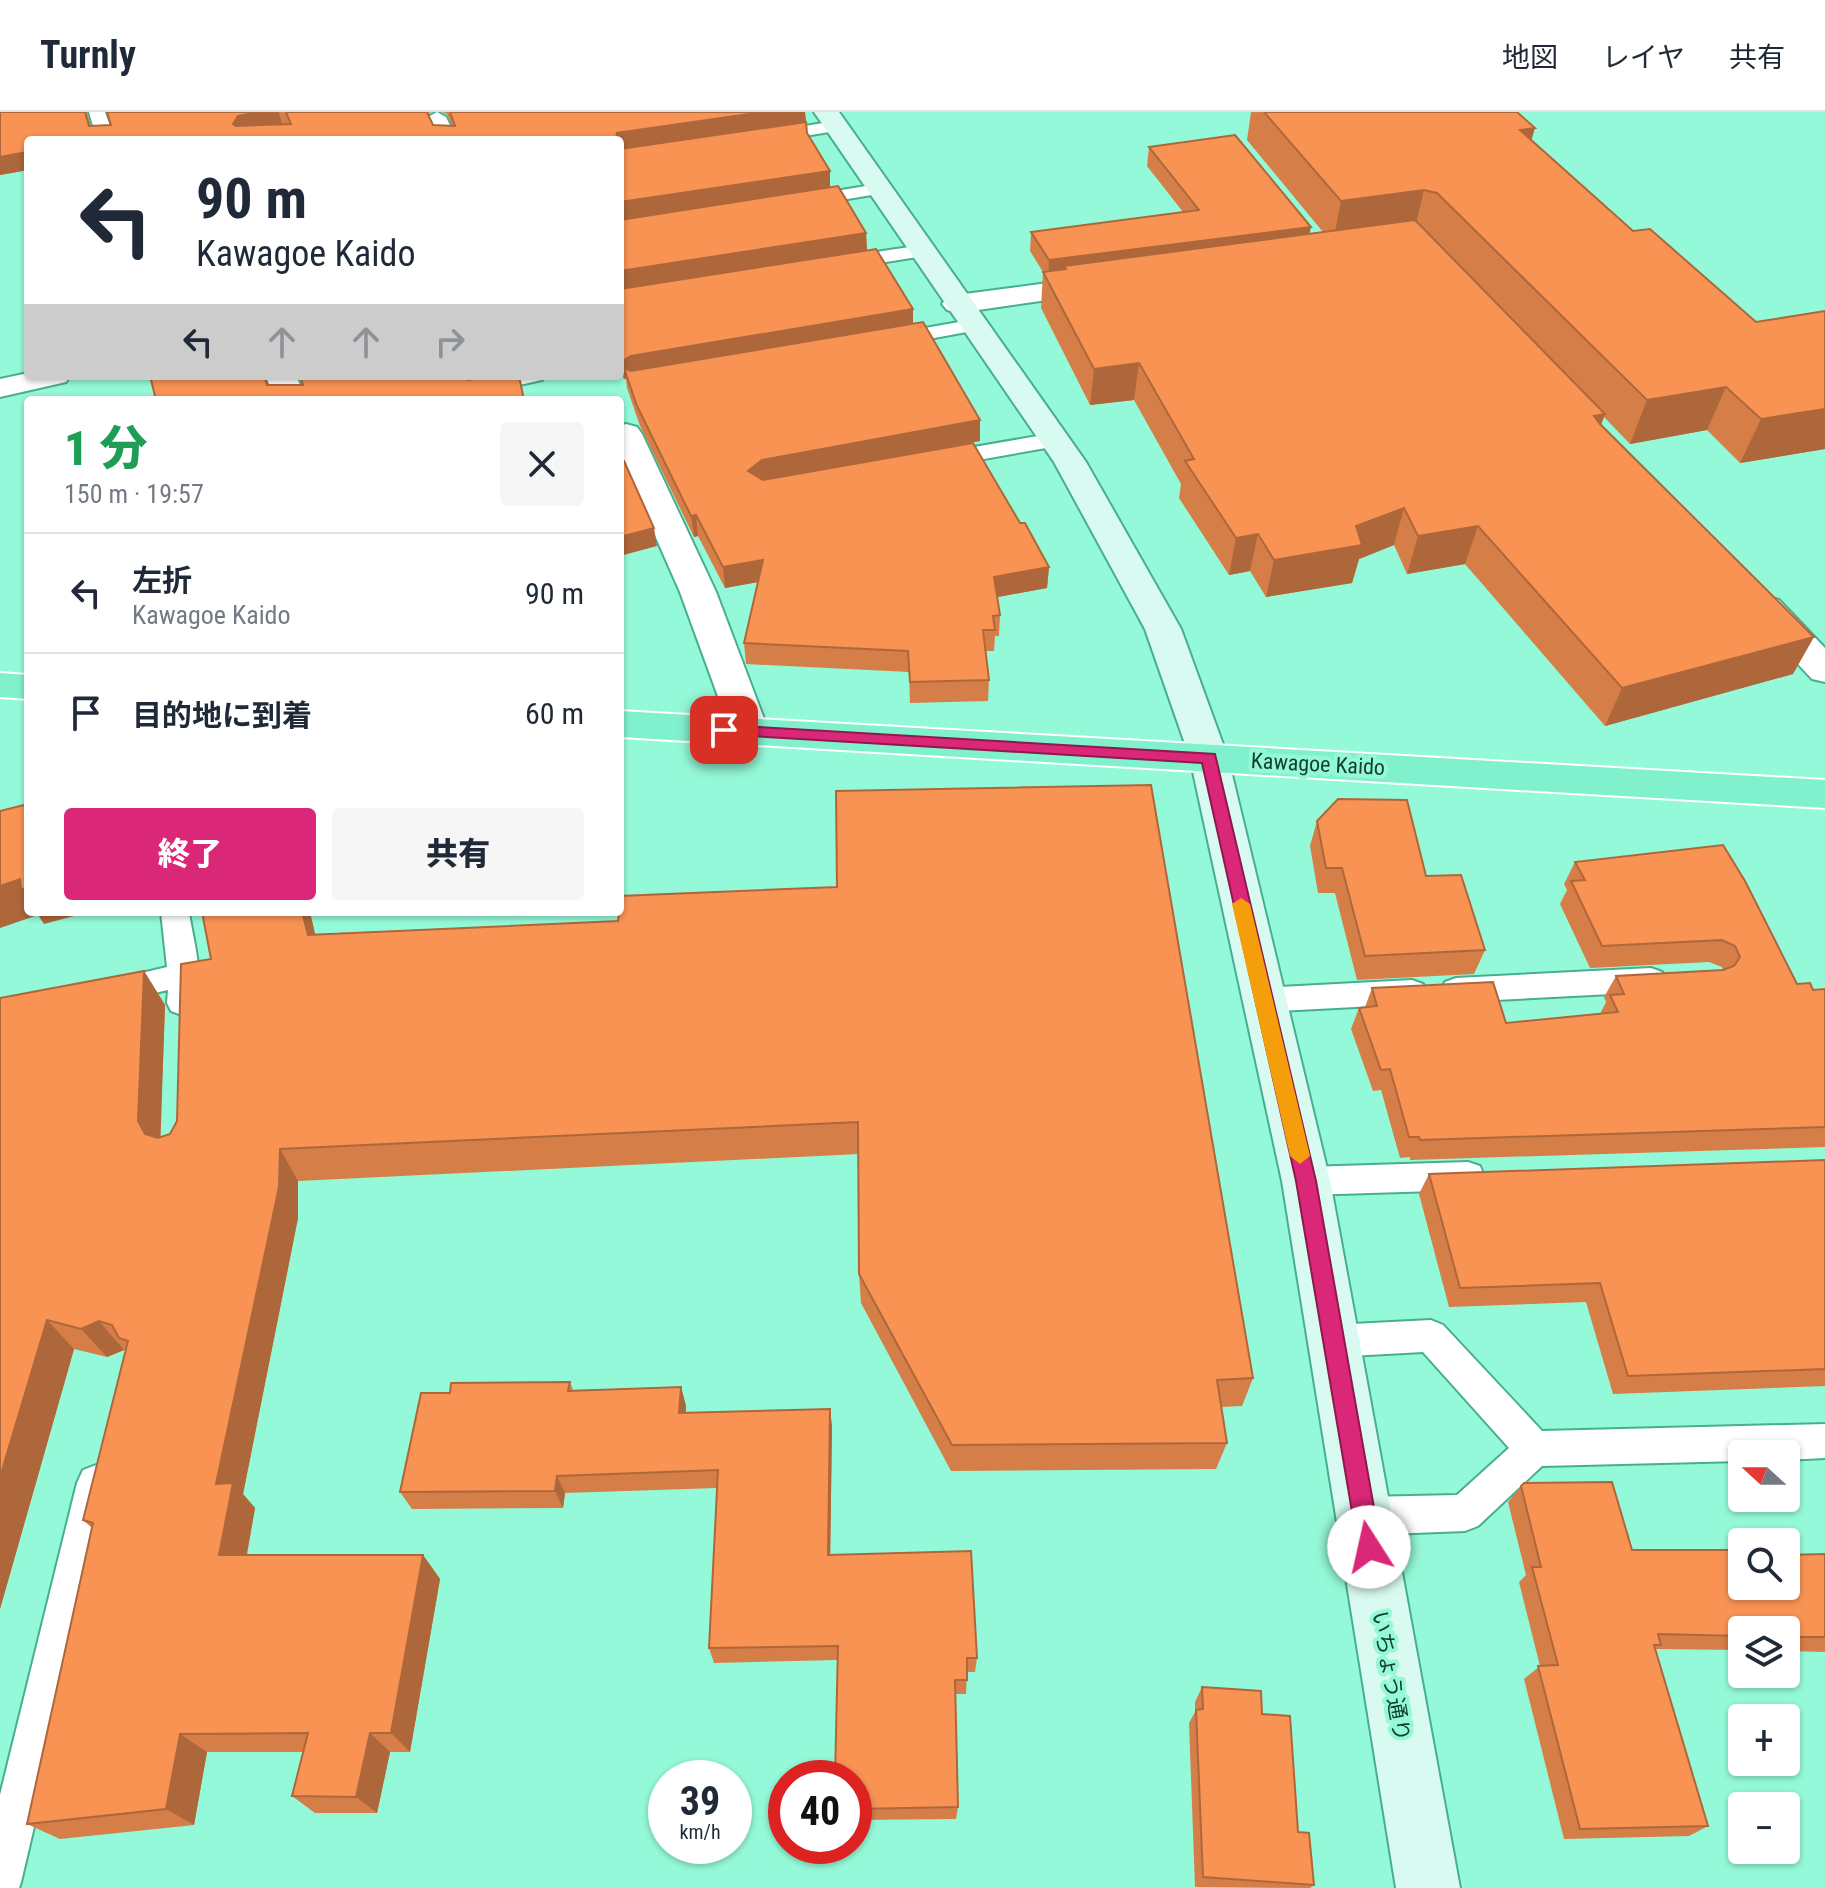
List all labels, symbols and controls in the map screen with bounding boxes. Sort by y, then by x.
text: Turnly [40,33,136,77]
text: 地図 [1502,41,1558,74]
text: レイヤ [1602,41,1685,74]
text: 共有 [1729,41,1785,74]
text: 90 m [196,166,307,232]
icon: left [64,168,168,272]
text: Kawagoe Kaido [196,233,416,275]
icon: left [176,320,220,364]
icon: ahead [260,320,304,364]
icon: ahead [344,320,388,364]
icon: right [428,320,472,364]
text: 1 分 [64,420,147,477]
button: close [500,422,584,506]
text: 150 m · 19:57 [64,479,204,509]
text: 左折 [132,563,192,598]
icon: left [64,571,108,615]
text: 90 m [525,576,584,611]
text: Kawagoe Kaido [132,600,291,630]
icon: arrive [64,691,108,735]
text: 60 m [525,696,584,731]
pin [690,696,758,764]
text: 目的地に到着 [132,698,312,733]
icon: arrive [702,708,746,752]
street label: Kawagoe Kaido [1250,748,1386,780]
button: 終了 [64,808,316,900]
button: 共有 [332,808,584,900]
north arrow [1728,1440,1800,1512]
map controls [1728,1440,1800,1864]
position arrow [1327,1505,1411,1589]
button: search [1728,1528,1800,1600]
street label: いちょう通り [1367,1609,1415,1743]
button: layers [1728,1616,1800,1688]
button: + [1728,1704,1800,1776]
speed limit sign: 40 [768,1760,872,1864]
text: 39 [680,1778,720,1825]
button: − [1728,1792,1800,1864]
text: km/h [679,1820,721,1844]

